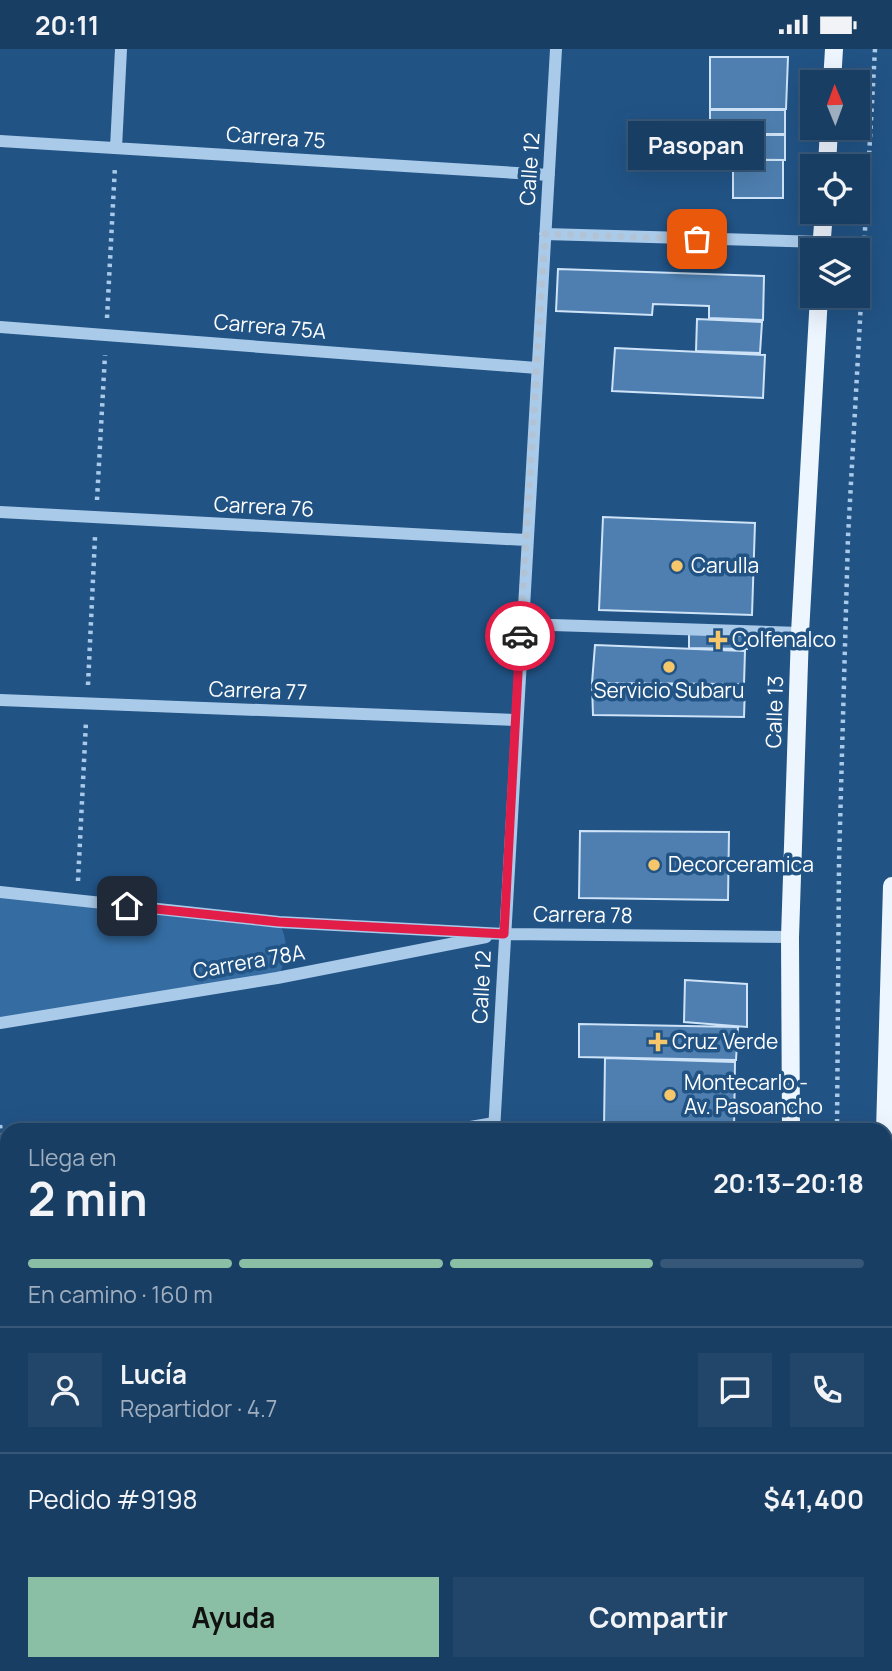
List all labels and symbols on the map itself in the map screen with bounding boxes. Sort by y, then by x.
north arrow [800,70,870,140]
street label: Carrera 75 [225,120,327,154]
callout: Pasopan [629,120,765,169]
street label: Calle 12 [512,131,546,206]
pin [667,209,727,269]
street label: Carrera 75A [213,307,328,345]
street label: Carrera 76 [213,489,315,523]
place label: Carulla [691,551,759,579]
marker: Carulla [669,558,685,574]
courier [485,601,555,671]
place label: Colfenalco [732,625,836,653]
marker: Colfenalco [710,632,726,648]
marker: Servicio Subaru [661,659,677,675]
street label: Carrera 77 [208,674,308,706]
street label: Calle 13 [759,675,789,749]
place label: Servicio Subaru [594,676,744,704]
place label: Decorceramica [668,850,814,878]
marker: Decorceramica [646,857,662,873]
pin [97,876,157,936]
street label: Carrera 78 [533,899,633,929]
street label: Carrera 78A [191,937,307,985]
street label: Calle 12 [465,950,497,1024]
place label: Cruz Verde [672,1027,778,1055]
marker: Cruz Verde [650,1034,666,1050]
place label: Montecarlo - Av. Pasoancho [684,1068,823,1120]
marker: Montecarlo - Av. Pasoancho [662,1087,678,1103]

